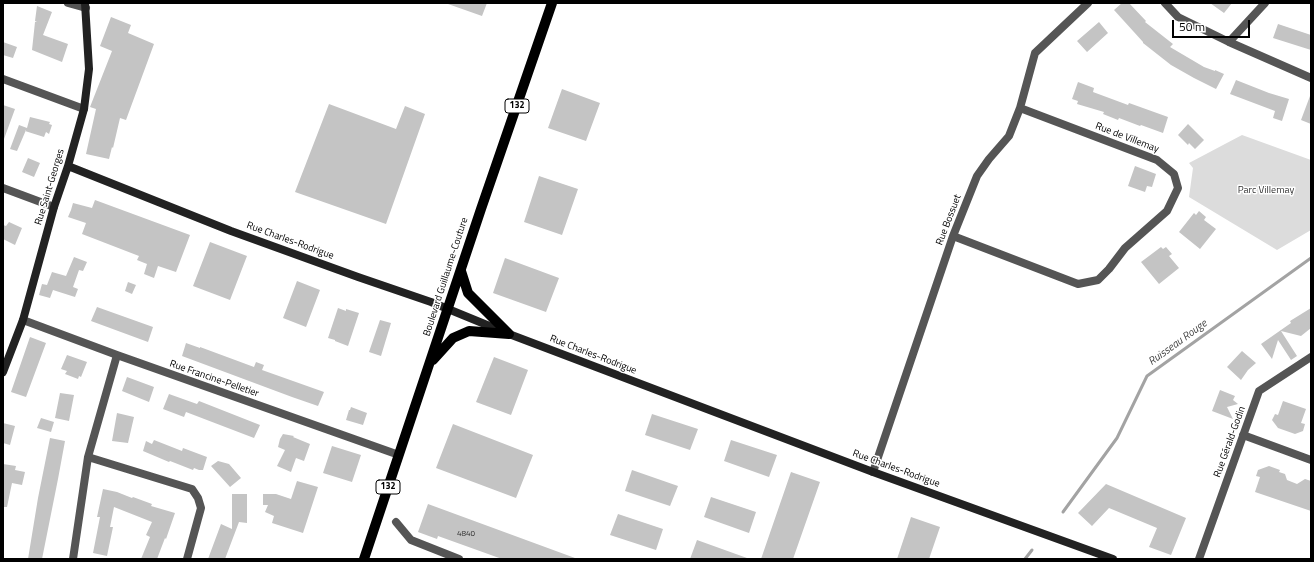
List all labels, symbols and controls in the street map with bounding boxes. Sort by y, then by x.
scale bar [1174,12,1252,38]
text: 50 m [1179,17,1205,36]
road number: 132 [505,99,529,113]
street label: Rue de Villemay [1094,120,1160,156]
street label: Rue Saint-Georges [33,147,67,227]
park label: Parc Villemay [1238,185,1294,197]
street label: Rue Bossuet [934,193,964,247]
street label: Boulevard Guillaume-Couture [421,216,471,338]
street label: Rue Charles-Rodrigue [245,220,335,262]
water label: Ruisseau Rouge [1146,317,1210,369]
street label: Rue Charles-Rodrigue [548,333,638,377]
street label: Rue Francine-Pelletier [168,358,260,400]
street label: Rue Gérald-Godin [1212,405,1248,479]
street label: Rue Charles-Rodrigue [851,448,941,490]
road number: 132 [376,480,400,494]
house number: 4840 [457,529,475,539]

